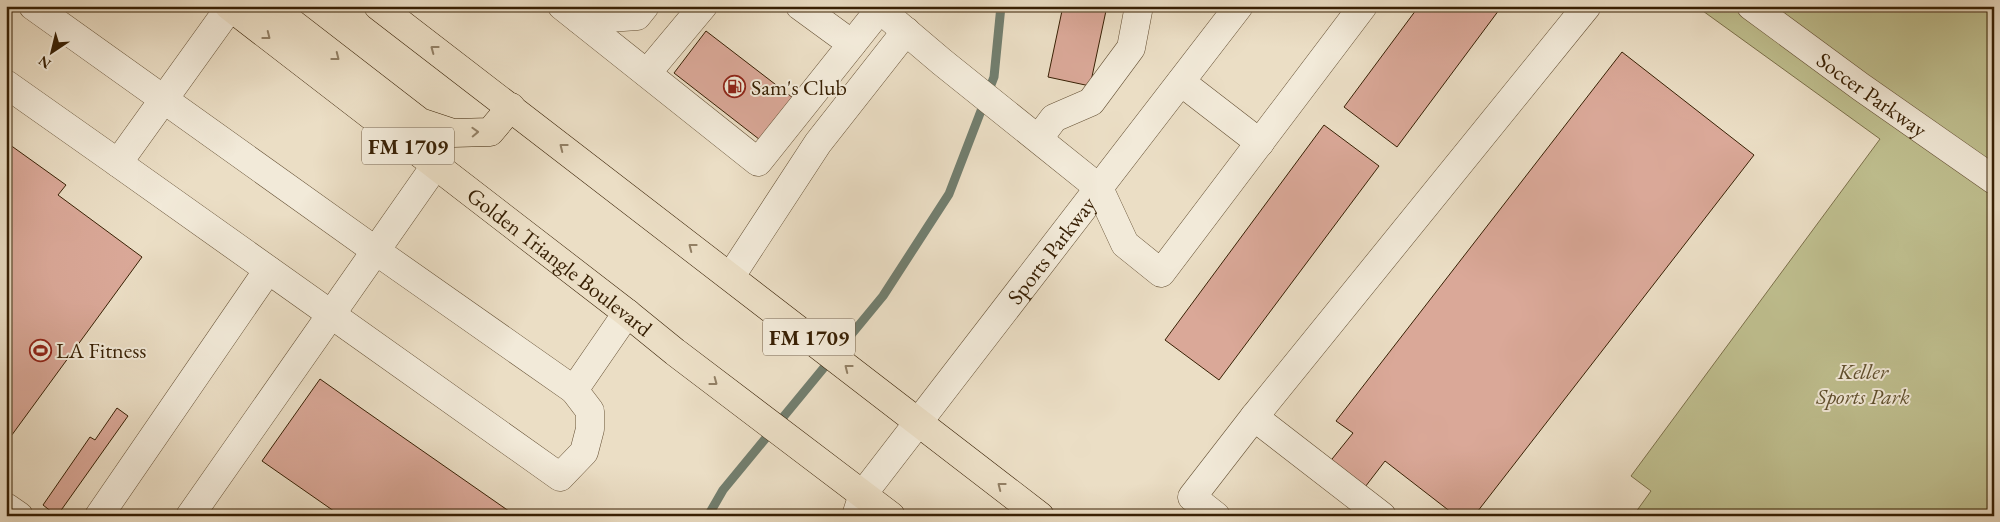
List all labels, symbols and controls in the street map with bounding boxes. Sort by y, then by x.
north arrow [28,28,78,78]
one-way arrow [261,31,270,39]
street label: Soccer Parkway [1811,45,1933,144]
one-way arrow [430,46,440,55]
text: N [34,52,54,73]
one-way arrow [330,52,339,60]
place label: Sam's Club [751,73,847,102]
fuel station icon: Sam's Club [723,75,747,99]
one-way arrow [471,127,479,137]
road number: FM 1709 [362,128,454,164]
one-way arrow [560,145,569,153]
street label: Golden Triangle Boulevard [461,180,659,343]
street label: Sports Parkway [1000,190,1102,310]
one-way arrow [689,244,698,252]
road number: FM 1709 [763,318,855,356]
place label: LA Fitness [56,336,146,365]
sports icon: LA Fitness [28,338,52,362]
park label: Keller Sports Park [1815,357,1910,411]
one-way arrow [845,365,854,373]
one-way arrow [708,376,717,384]
one-way arrow [998,483,1007,491]

